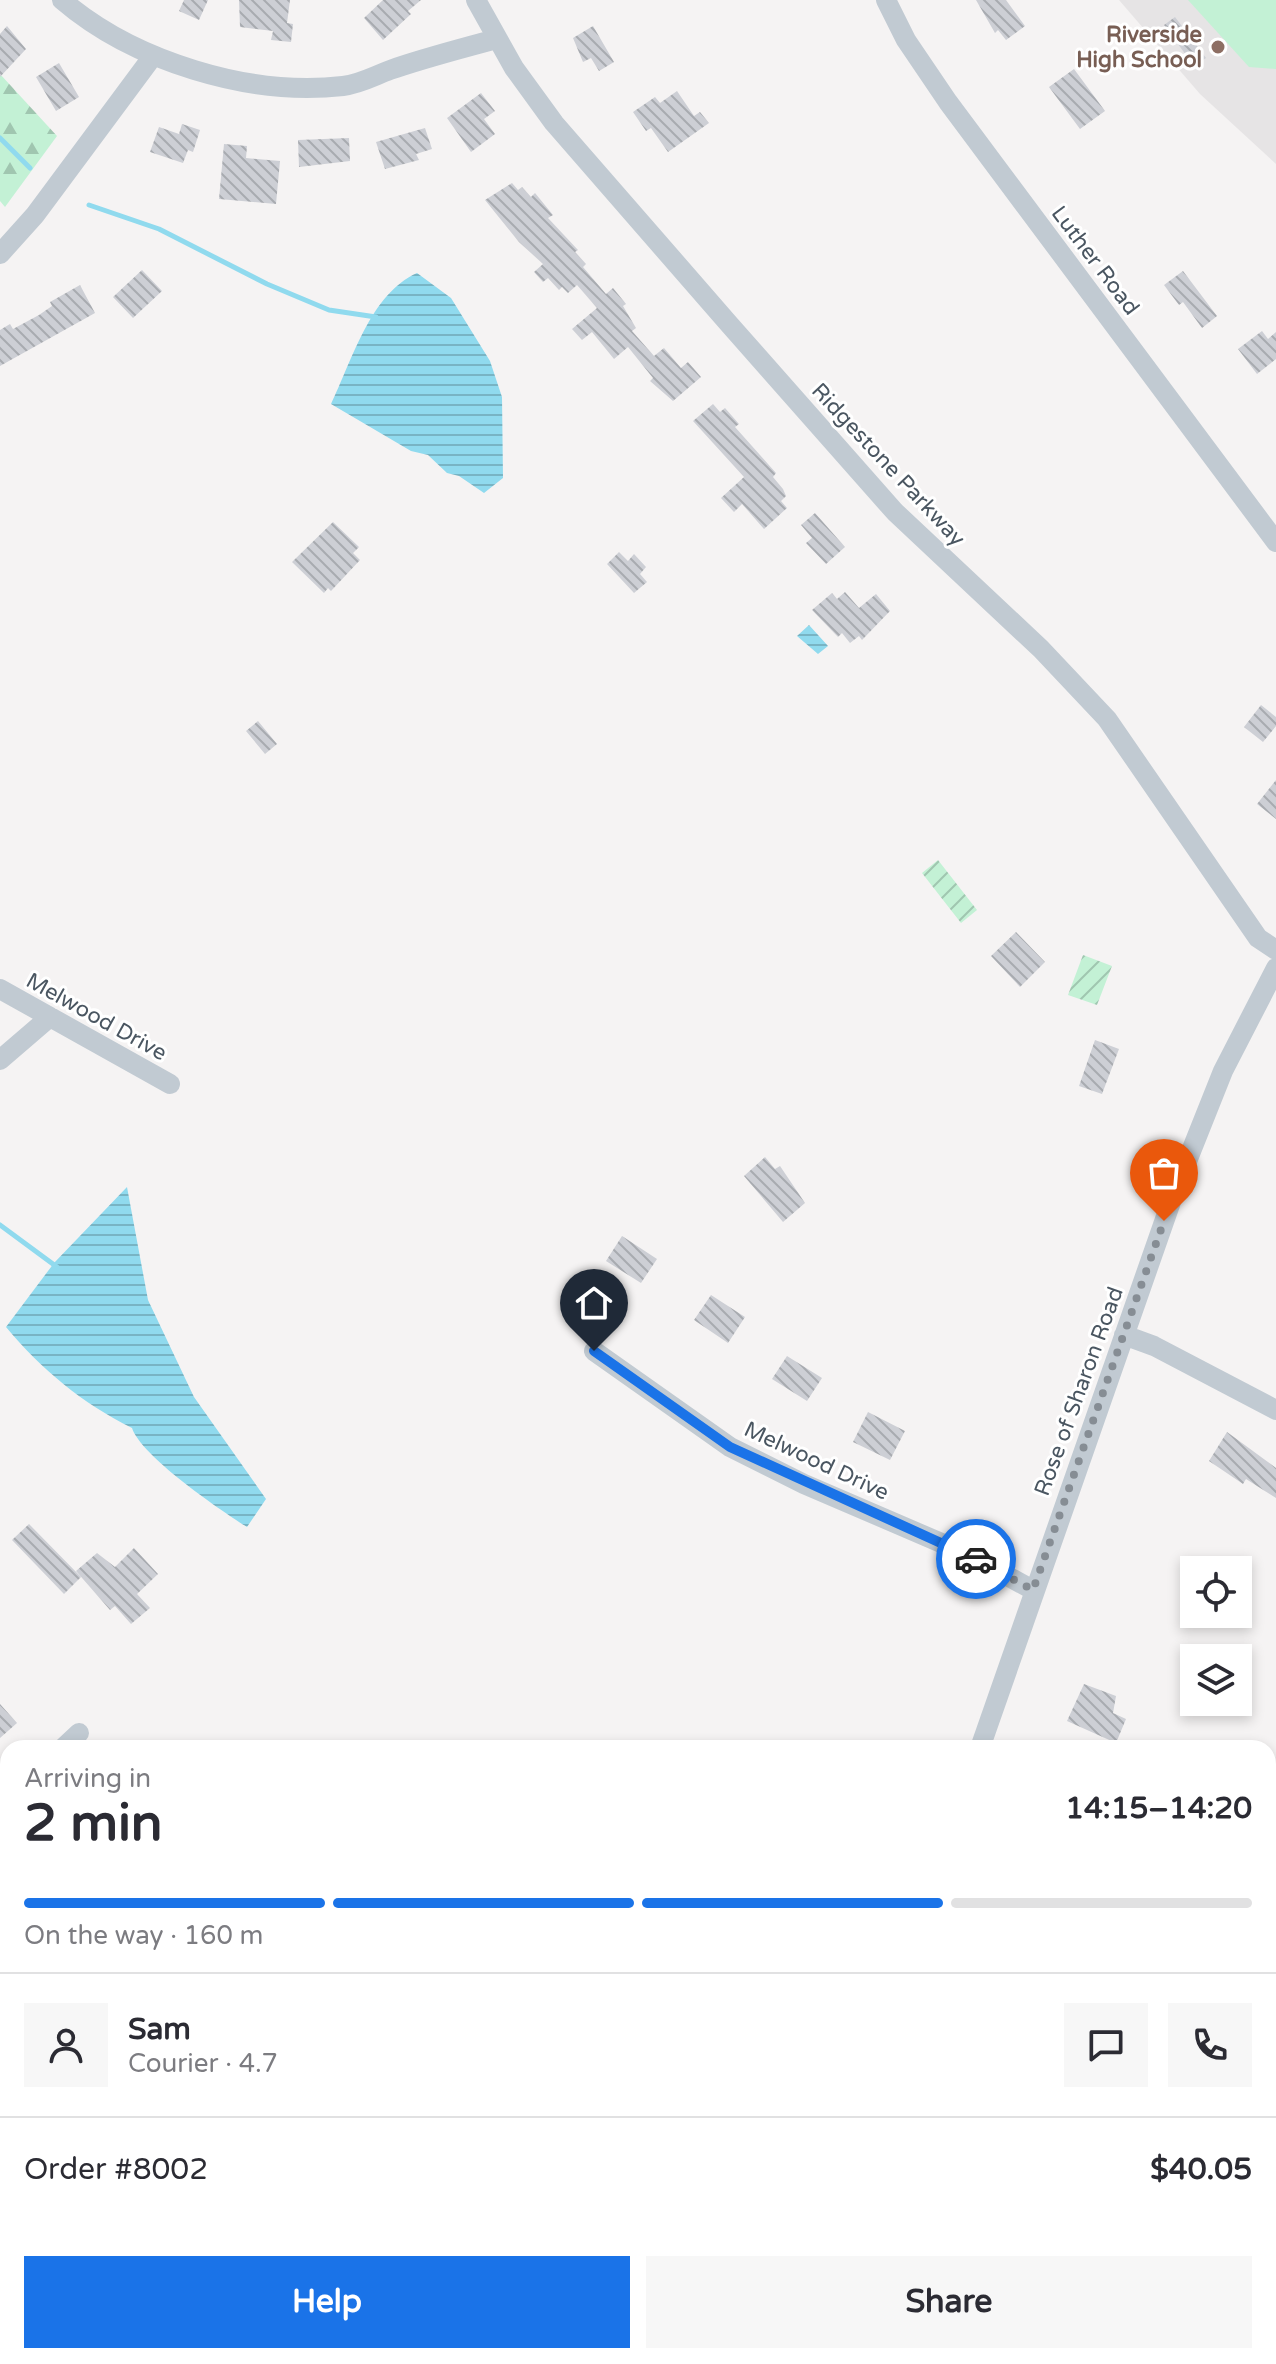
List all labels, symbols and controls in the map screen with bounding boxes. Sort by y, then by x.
place label: Riverside High School [1076,22,1202,73]
marker: Riverside High School [1209,38,1227,56]
street label: Luther Road [1046,201,1145,320]
street label: Ridgestone Parkway [806,378,971,552]
street label: Melwood Drive [22,968,171,1066]
pin [1130,1139,1198,1221]
icon: bag [1142,1151,1186,1195]
pin [560,1269,628,1351]
icon: home [572,1281,616,1325]
street label: Rose of Sharon Road [1029,1283,1129,1499]
street label: Melwood Drive [740,1416,893,1506]
courier [936,1519,1016,1599]
icon: car [954,1537,998,1581]
map controls [1180,1556,1252,1716]
button: locate [1180,1556,1252,1628]
button: layers [1180,1644,1252,1716]
text: Arriving in [24,1763,151,1794]
text: 14:15–14:20 [1065,1790,1252,1827]
text: 2 min [24,1792,163,1855]
text: On the way · 160 m [24,1920,263,1951]
button: person [24,2003,108,2087]
button: chat [1064,2003,1148,2087]
button: phone [1168,2003,1252,2087]
text: Sam [128,2011,191,2048]
text: Courier · 4.7 [128,2048,278,2079]
text: Order #8002 [24,2151,208,2188]
text: $40.05 [1150,2151,1252,2188]
button: Help [24,2256,630,2348]
button: Share [646,2256,1252,2348]

